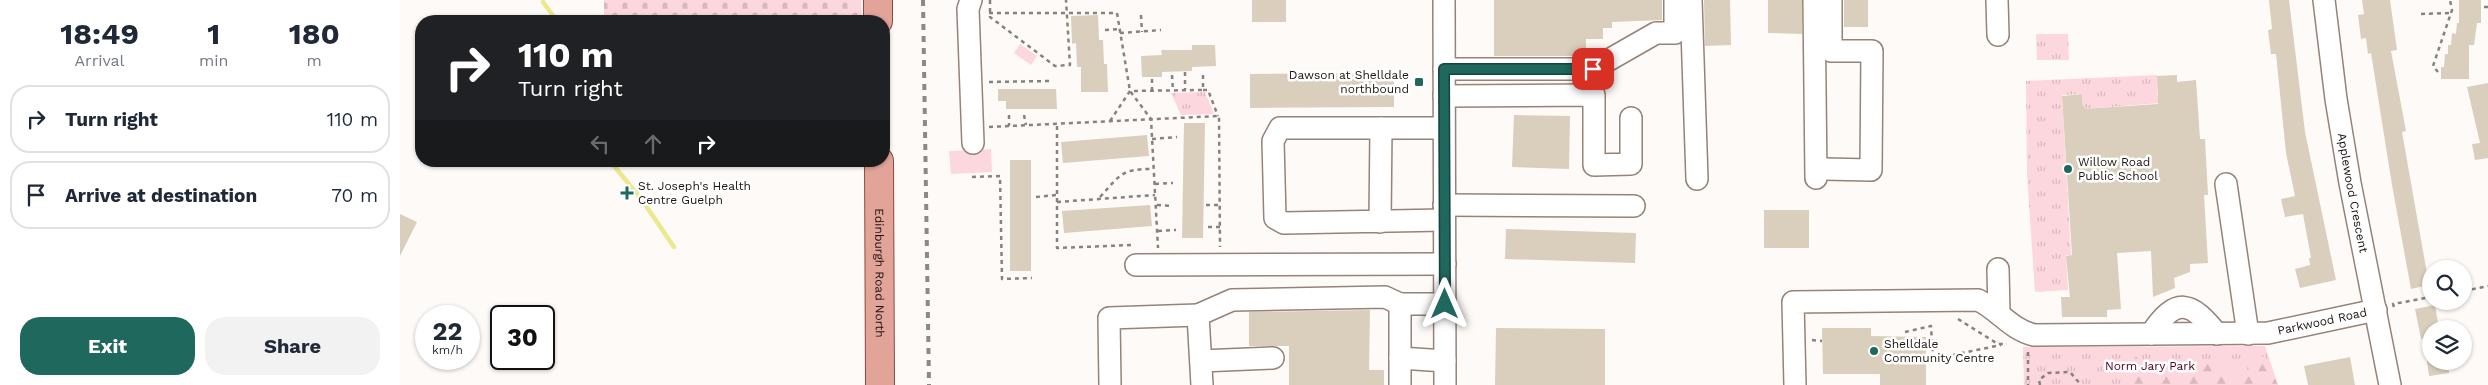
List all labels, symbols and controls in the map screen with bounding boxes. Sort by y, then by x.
text: 18:49 [60,16,139,51]
text: 1 [207,16,220,51]
text: 180 [289,16,340,51]
text: 110 m [518,34,614,76]
icon: right [435,35,500,100]
pin [1572,48,1614,90]
text: Arrival [75,51,125,70]
text: min [199,51,229,70]
text: m [307,51,322,70]
icon: arrive [1579,55,1607,83]
place label: Dawson at Shelldale northbound [1289,68,1409,96]
text: Turn right [518,76,623,101]
marker: Dawson at Shelldale northbound [1413,76,1425,88]
icon: right [22,105,50,133]
text: Turn right [65,108,158,131]
text: 110 m [327,108,378,131]
icon: left [586,130,614,158]
icon: ahead [639,130,667,158]
icon: right [692,130,720,158]
street label: Applewood Crescent [2335,132,2371,254]
place label: Willow Road Public School [2078,155,2158,183]
marker: Willow Road Public School [2062,163,2074,175]
place label: St. Joseph's Health Centre Guelph [638,179,751,207]
icon: arrive [22,181,50,209]
text: Arrive at destination [65,184,257,207]
text: 70 m [331,184,378,207]
marker: St. Joseph's Health Centre Guelph [620,186,634,200]
street label: Edinburgh Road North [872,208,887,338]
map controls [2422,260,2472,370]
button: search [2422,260,2472,310]
position arrow [1418,277,1470,329]
speed limit sign: 30 [490,305,555,370]
street label: Parkwood Road [2276,305,2368,338]
button: Exit [20,317,195,375]
button: Share [205,317,380,375]
text: 22 [433,317,462,346]
button: layers [2422,320,2472,370]
place label: Shelldale Community Centre [1884,337,1995,365]
text: km/h [432,343,463,357]
marker: Shelldale Community Centre [1868,345,1880,357]
park label: Norm Jary Park [2105,359,2195,373]

